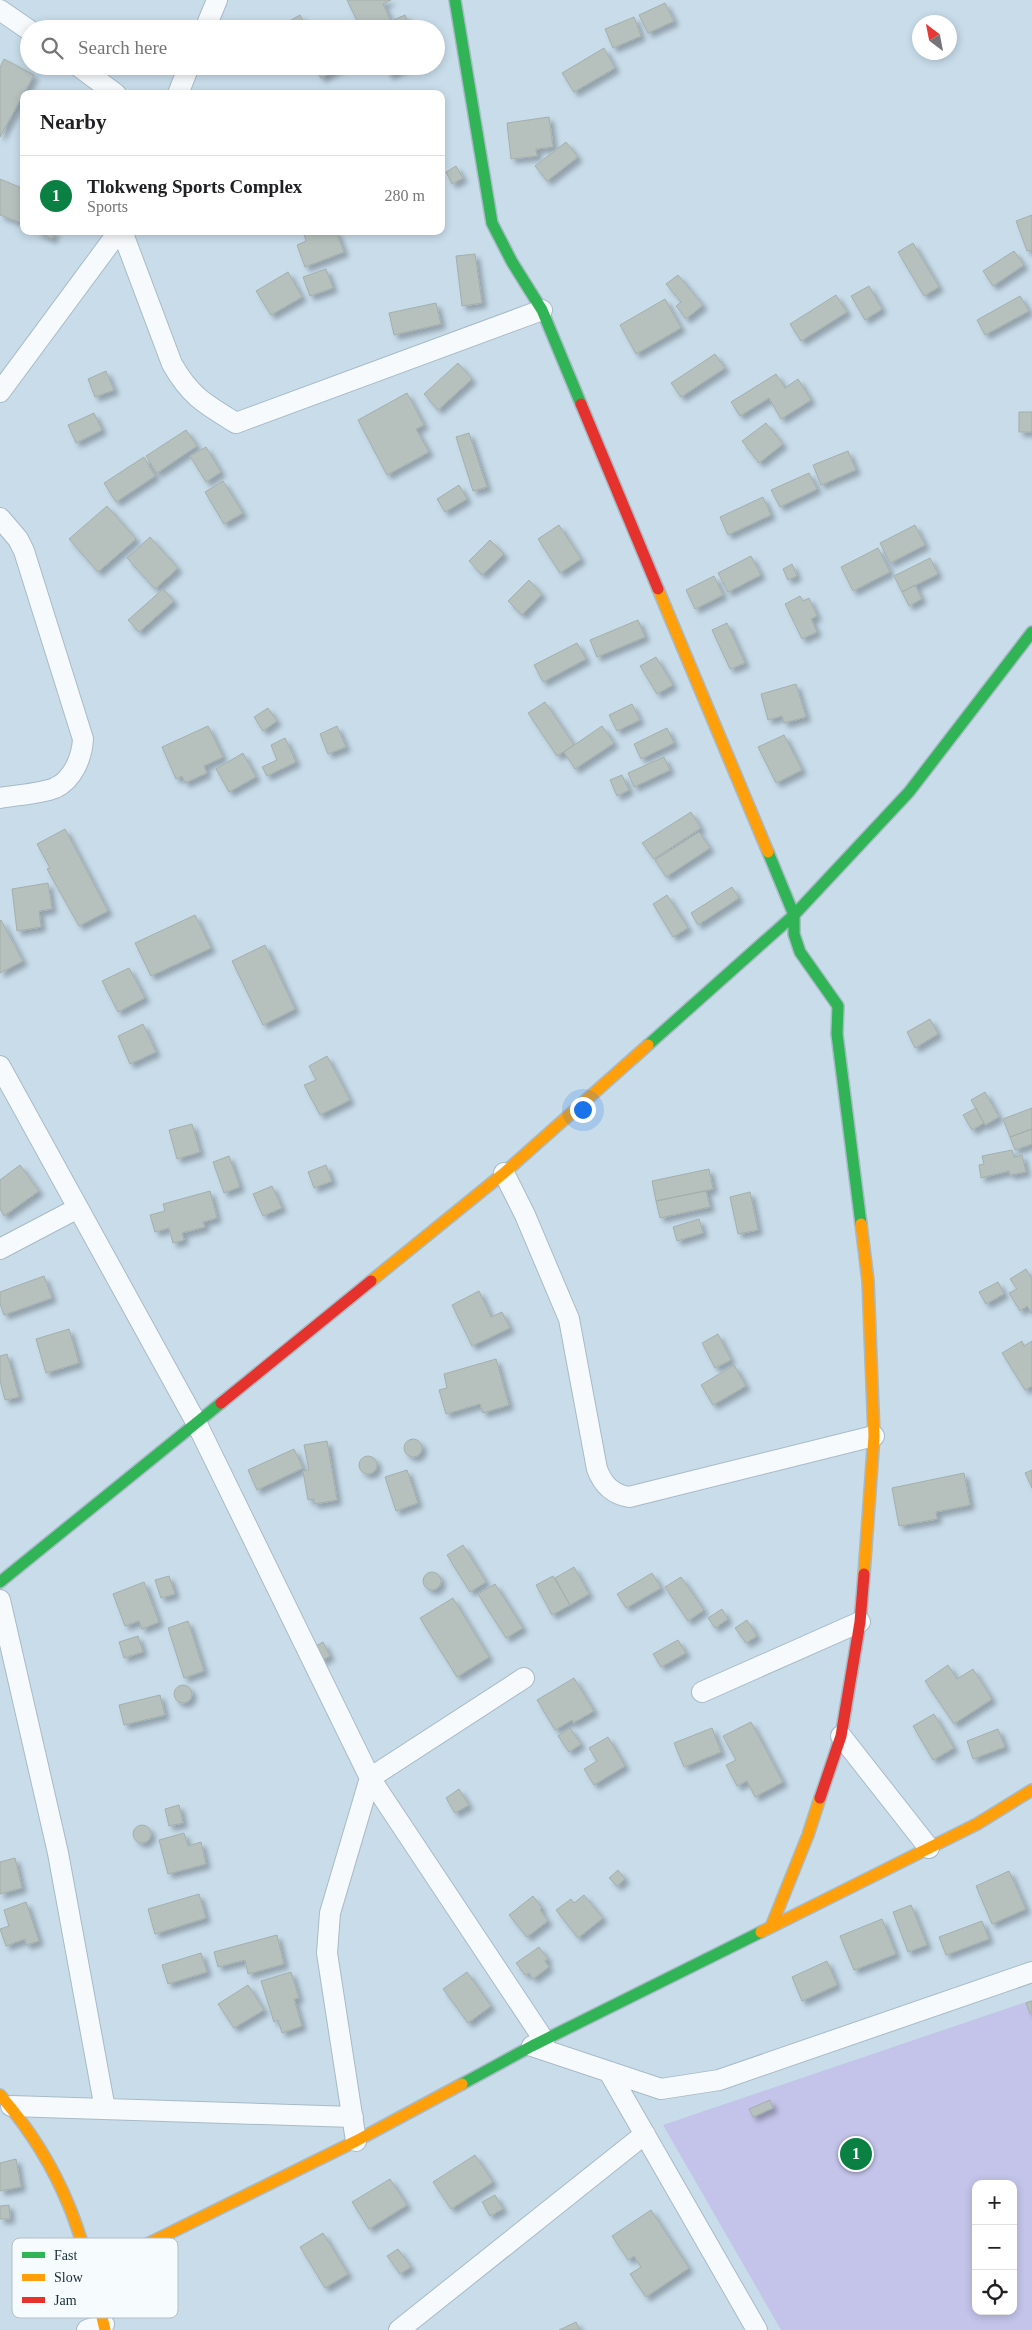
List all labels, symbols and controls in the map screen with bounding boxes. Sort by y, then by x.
north arrow [912,15,957,60]
search box [20,20,445,75]
icon: search [38,34,66,62]
text: Search here [78,37,167,58]
text: Nearby [40,110,107,134]
text: Tlokweng Sports Complex [87,176,302,197]
text: 1 [52,187,60,204]
text: 280 m [385,187,425,204]
text: Sports [87,198,128,215]
your location [570,1097,596,1123]
pin: 1 [840,2135,872,2173]
map controls [972,2180,1017,2315]
button: + [972,2180,1017,2225]
button: − [972,2225,1017,2270]
legend [12,2238,178,2318]
text: Fast [54,2248,77,2263]
text: Slow [54,2270,84,2285]
button: locate [972,2270,1017,2315]
text: Jam [54,2293,77,2308]

